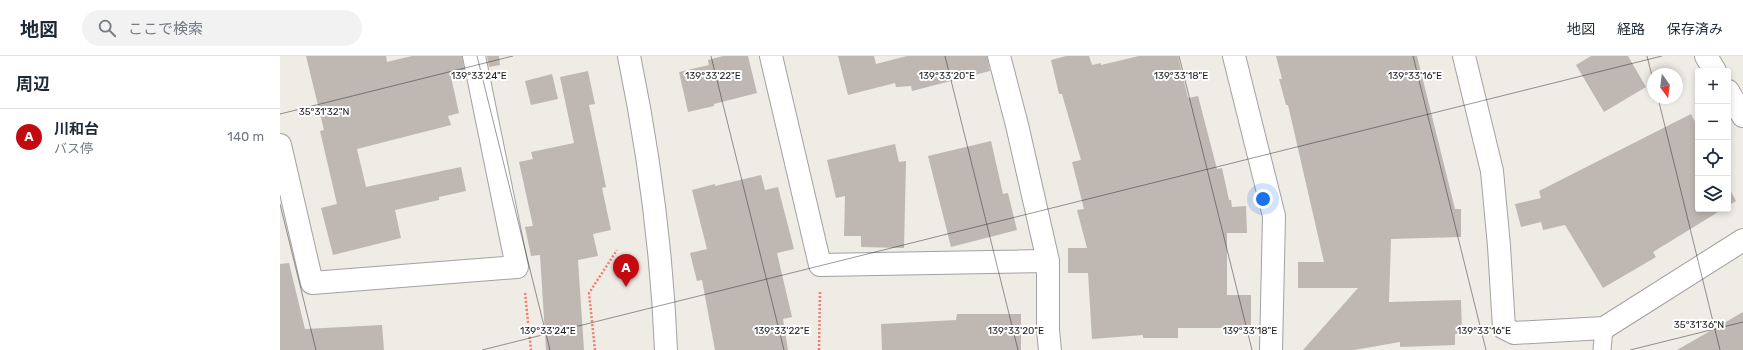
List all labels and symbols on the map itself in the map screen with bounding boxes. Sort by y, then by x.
north arrow [1647,68,1683,104]
text: 139°33'24"E [451,70,507,82]
text: 139°33'22"E [685,70,741,82]
text: 139°33'20"E [919,70,975,82]
text: 139°33'18"E [1154,70,1208,82]
text: 139°33'16"E [1388,70,1442,82]
text: 35°31'32"N [299,106,349,118]
your location [1253,189,1273,209]
pin: A [613,254,639,287]
text: 35°31'36"N [1674,319,1724,331]
text: 139°33'24"E [520,325,576,337]
text: 139°33'22"E [754,325,810,337]
text: 139°33'20"E [988,325,1044,337]
text: 139°33'18"E [1223,325,1277,337]
text: 139°33'16"E [1457,325,1511,337]

